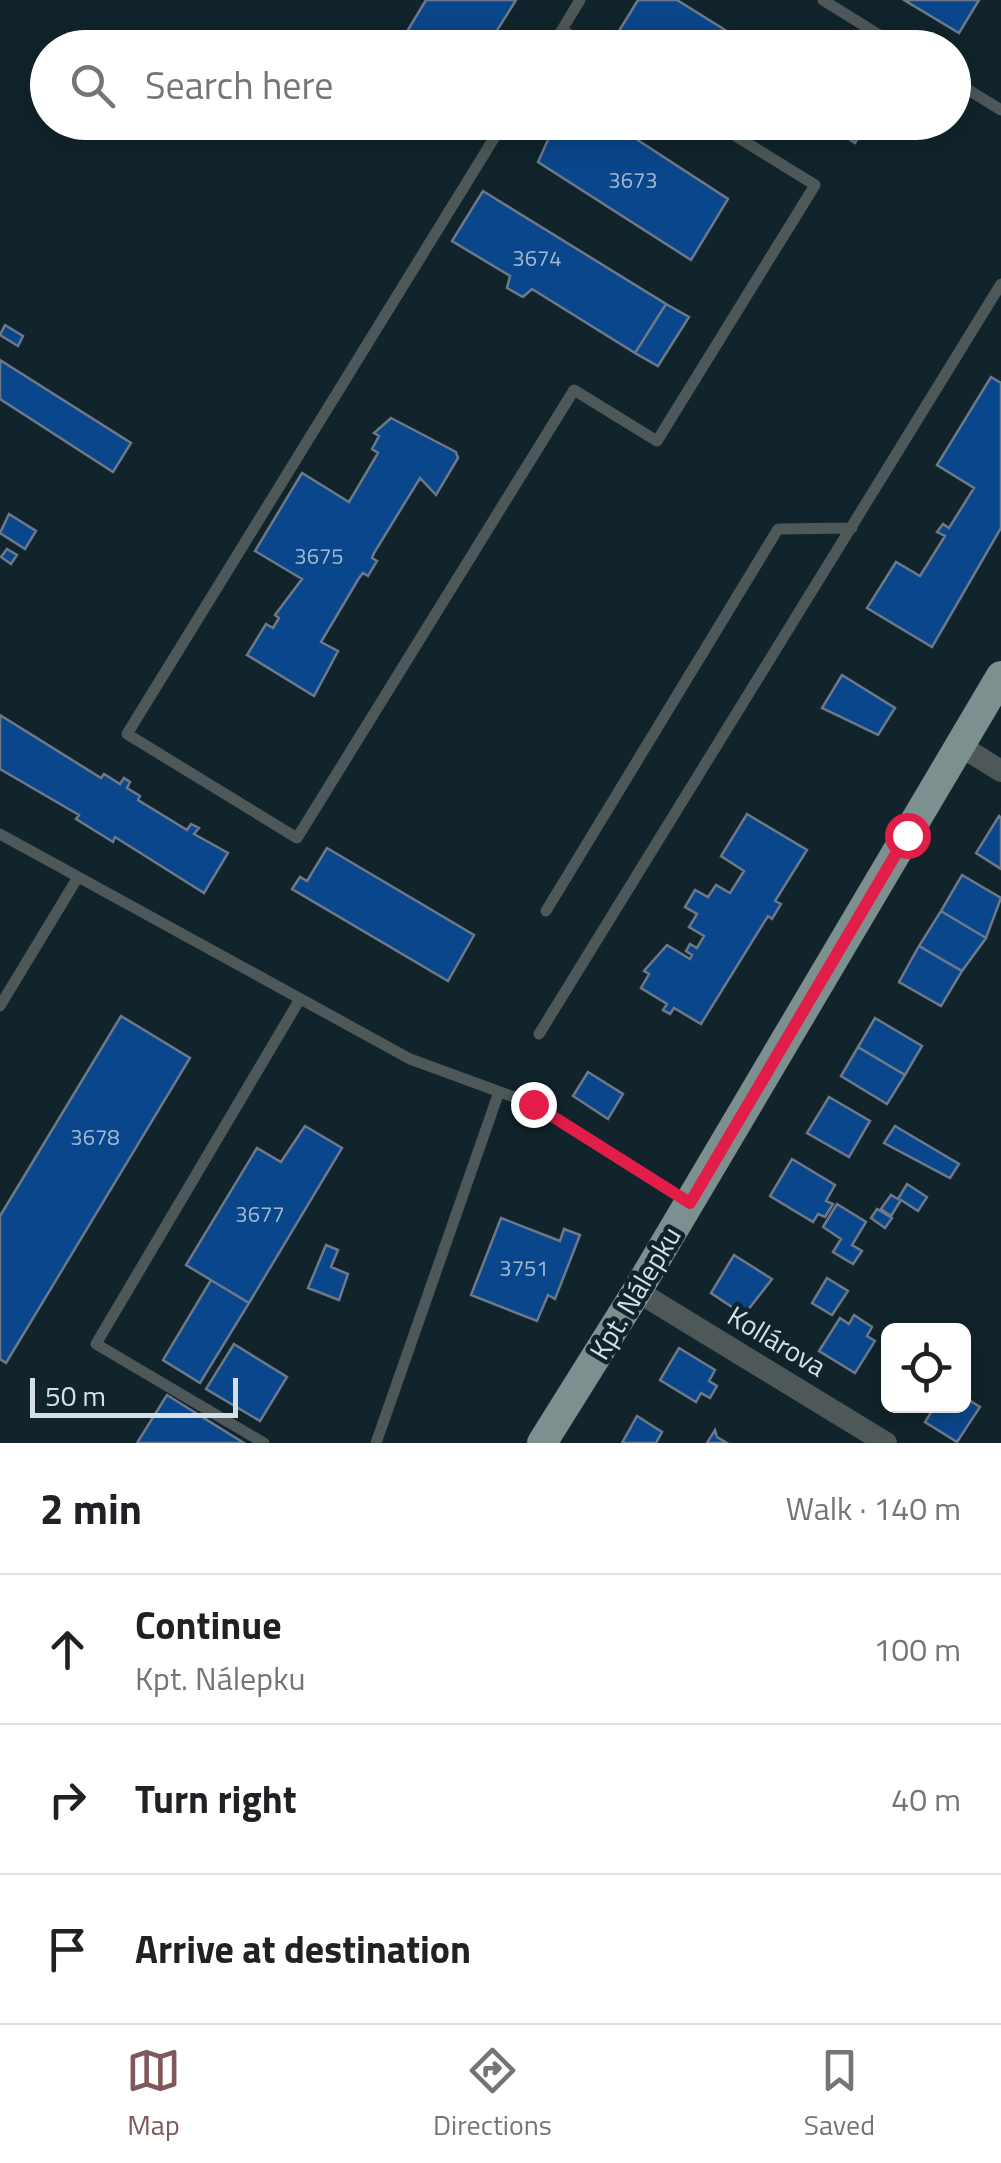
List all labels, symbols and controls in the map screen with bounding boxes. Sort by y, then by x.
search box [30,30,971,140]
text: Search here [145,56,333,114]
icon: search [65,58,120,113]
house number: 3673 [608,163,658,197]
house number: 3674 [512,241,562,275]
house number: 3675 [294,539,344,573]
route start [885,813,931,859]
route end [511,1082,557,1128]
house number: 3678 [70,1120,120,1154]
house number: 3677 [235,1197,285,1231]
street label: Kpt. Nálepku [578,1218,691,1368]
house number: 3751 [499,1251,549,1285]
street label: Kollárova [720,1294,835,1387]
map controls [881,1323,971,1413]
button: locate [881,1323,971,1413]
scale bar [30,1373,238,1418]
text: 50 m [45,1374,106,1417]
text: 2 min [40,1476,142,1540]
text: Walk · 140 m [786,1484,961,1532]
text: Continue [135,1596,282,1654]
icon: ahead [40,1622,95,1677]
text: 100 m [873,1625,961,1673]
text: Kpt. Nálepku [135,1654,305,1702]
text: Turn right [135,1770,297,1828]
icon: right [40,1772,95,1827]
text: 40 m [891,1775,961,1823]
text: Arrive at destination [135,1920,471,1978]
icon: arrive [40,1922,95,1977]
tab: Map [126,2043,181,2146]
tab: Directions [433,2043,552,2146]
tab: Saved [804,2043,875,2146]

